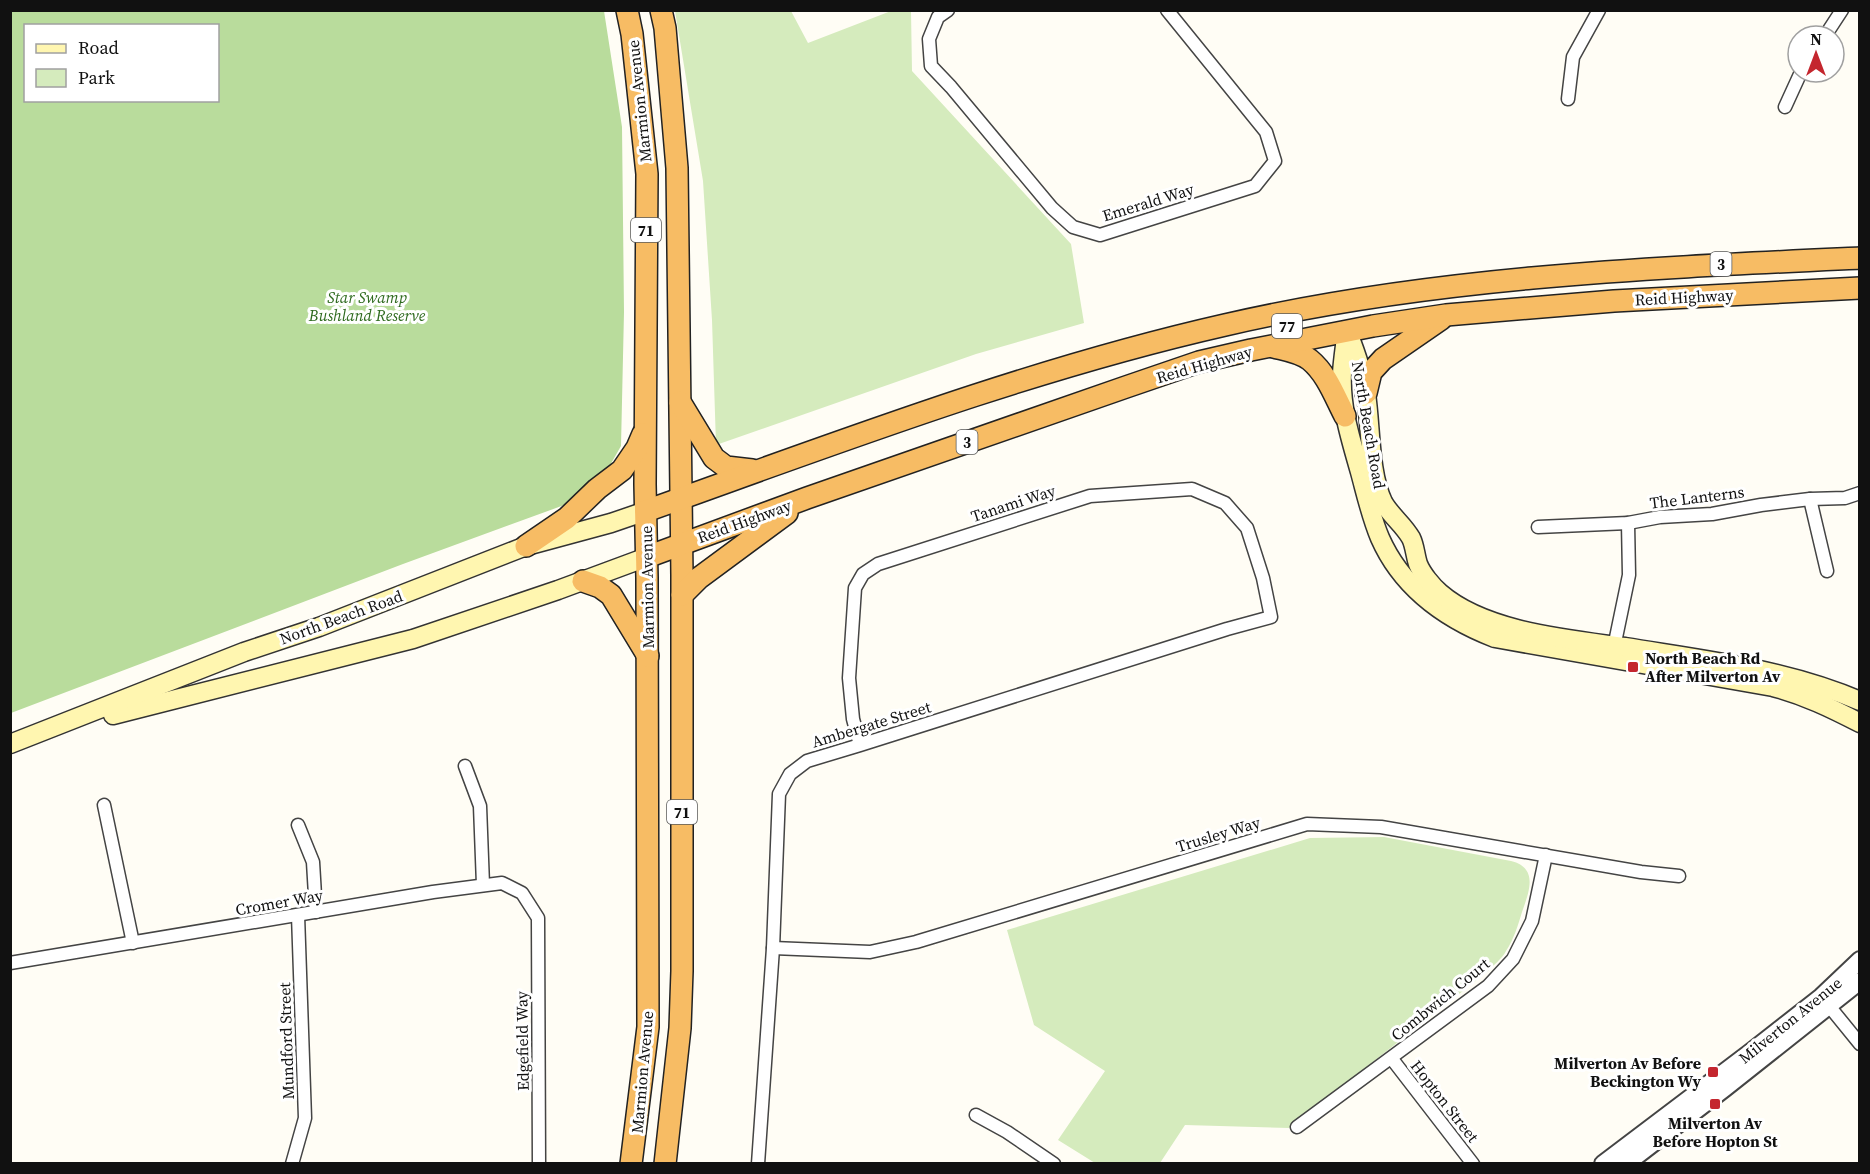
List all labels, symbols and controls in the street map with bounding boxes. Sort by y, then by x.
legend [24,24,219,102]
north arrow [1786,24,1846,84]
text: N [1810,28,1822,50]
text: Road [78,35,119,60]
street label: Marmion Avenue [622,39,656,163]
text: Park [78,65,115,90]
street label: Emerald Way [1100,177,1197,226]
road number: 71 [631,218,661,242]
road number: 3 [1710,252,1732,276]
street label: Reid Highway [1634,283,1735,311]
park label: Star Swamp Bushland Reserve [308,286,426,326]
road number: 77 [1272,314,1302,338]
street label: Reid Highway [1153,340,1255,388]
street label: North Beach Road [1347,359,1391,491]
road number: 3 [956,430,978,454]
street label: Tanami Way [968,479,1059,527]
street label: The Lanterns [1648,480,1746,514]
street label: Reid Highway [694,493,795,548]
street label: Marmion Avenue [635,525,659,649]
street label: North Beach Road [276,585,406,649]
place label: North Beach Rd After Milverton Av [1645,647,1781,687]
marker: North Beach Rd After Milverton Av [1626,660,1640,674]
street label: Ambergate Street [809,695,934,753]
road number: 71 [667,800,697,824]
street label: Trusley Way [1173,811,1263,857]
street label: Cromer Way [233,883,325,921]
street label: Combwich Court [1386,952,1494,1046]
street label: Milverton Avenue [1734,972,1846,1068]
street label: Mundford Street [273,981,299,1100]
street label: Edgefield Way [510,990,534,1091]
street label: Marmion Avenue [626,1010,658,1134]
place label: Milverton Av Before Beckington Wy [1554,1052,1701,1092]
street label: Hopton Street [1406,1055,1485,1147]
marker: Milverton Av Before Beckington Wy [1706,1065,1720,1079]
marker: Milverton Av Before Hopton St [1708,1097,1722,1111]
place label: Milverton Av Before Hopton St [1652,1112,1778,1152]

